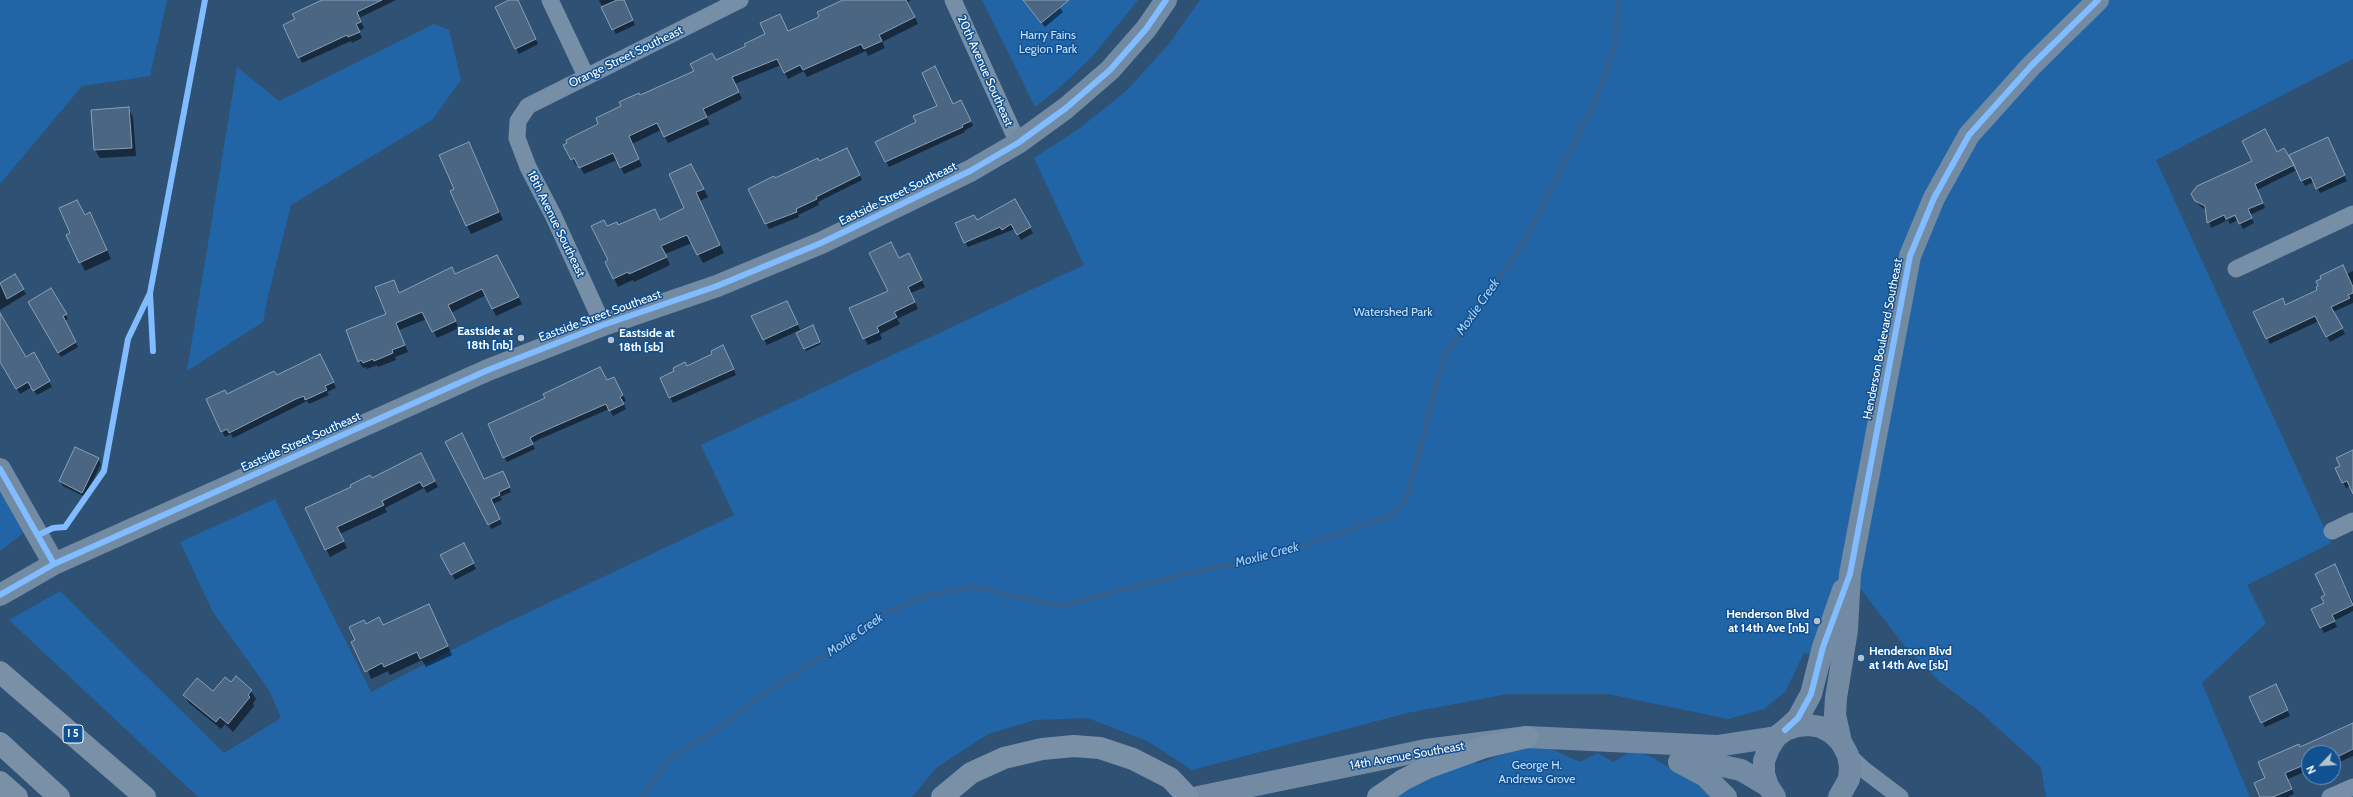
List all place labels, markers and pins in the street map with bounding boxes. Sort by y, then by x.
place label: Eastside at 18th [nb] [457,324,513,352]
place label: Eastside at 18th [sb] [619,326,675,354]
marker: Eastside at 18th [nb] [516,333,526,343]
marker: Eastside at 18th [sb] [606,335,616,345]
place label: Henderson Blvd at 14th Ave [nb] [1726,607,1809,635]
marker: Henderson Blvd at 14th Ave [nb] [1812,616,1822,626]
place label: Henderson Blvd at 14th Ave [sb] [1869,644,1952,672]
marker: Henderson Blvd at 14th Ave [sb] [1856,653,1866,663]

